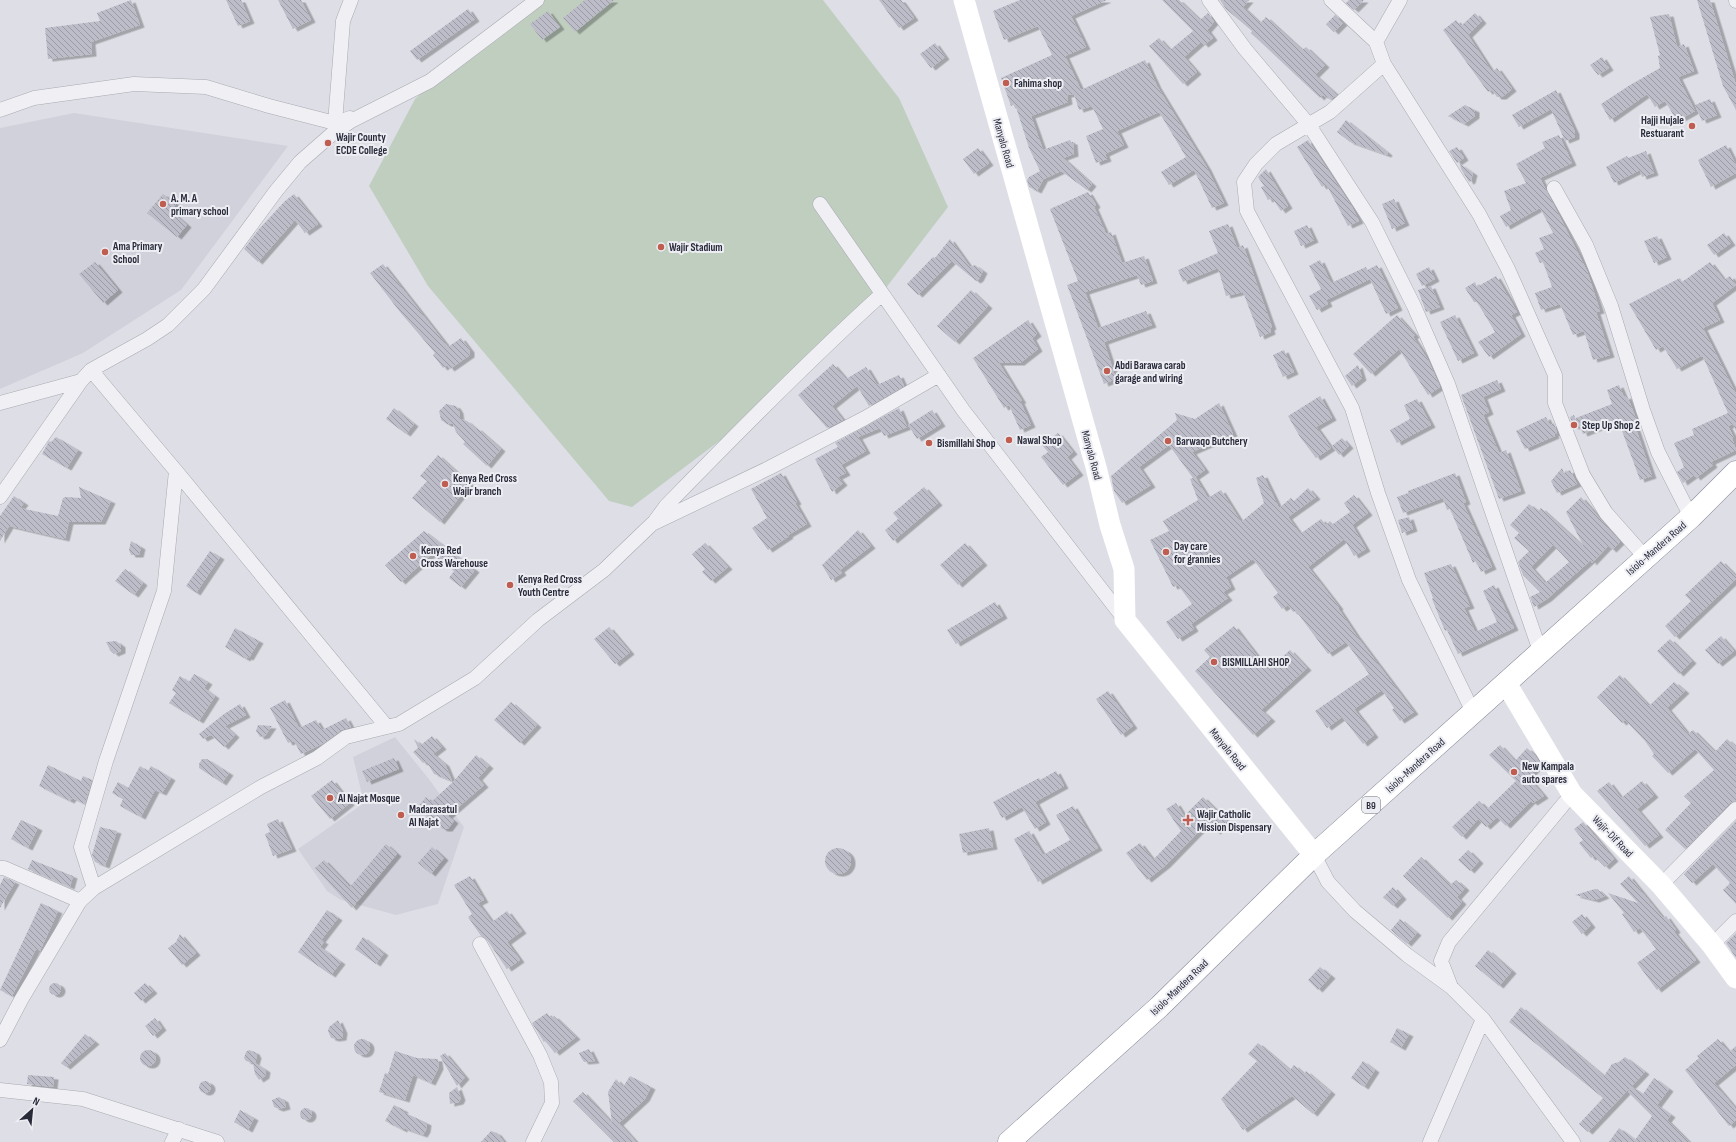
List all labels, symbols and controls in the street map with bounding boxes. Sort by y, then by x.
place label: Fahima shop [1014,77,1062,90]
marker: Fahima shop [1001,78,1011,88]
place label: Hajji Hujale Restuarant [1641,114,1684,140]
street label: Manyalo Road [990,117,1017,170]
marker: Hajji Hujale Restuarant [1687,121,1697,131]
place label: Wajir County ECDE College [336,131,388,157]
marker: Wajir County ECDE College [323,138,333,148]
place label: A. M. A primary school [170,192,229,218]
marker: A. M. A primary school [158,199,168,209]
place label: Ama Primary School [112,240,163,266]
place label: Wajir Stadium [669,241,723,254]
marker: Wajir Stadium [656,242,666,252]
marker: Ama Primary School [100,247,110,257]
place label: Abdi Barawa carab garage and wiring [1114,359,1186,385]
marker: Abdi Barawa carab garage and wiring [1102,366,1112,376]
place label: Step Up Shop 2 [1582,419,1640,432]
marker: Step Up Shop 2 [1569,420,1579,430]
street label: Manyalo Road [1079,429,1104,482]
place label: Nawal Shop [1017,434,1062,447]
marker: Nawal Shop [1004,435,1014,445]
place label: Barwaqo Butchery [1176,435,1248,448]
marker: Barwaqo Butchery [1163,436,1173,446]
place label: Bismillahi Shop [937,437,996,450]
marker: Bismillahi Shop [924,438,934,448]
place label: Kenya Red Cross Wajir branch [453,472,517,498]
marker: Kenya Red Cross Wajir branch [440,479,450,489]
street label: Isiolo-Mandera Road [1624,519,1689,578]
place label: Day care for grannies [1174,540,1221,566]
place label: Kenya Red Cross Warehouse [421,544,488,570]
marker: Day care for grannies [1161,547,1171,557]
marker: Kenya Red Cross Warehouse [408,551,418,561]
place label: Kenya Red Cross Youth Centre [518,573,582,599]
marker: Kenya Red Cross Youth Centre [505,580,515,590]
place label: BISMILLAHI SHOP [1222,656,1290,669]
marker: BISMILLAHI SHOP [1209,657,1219,667]
street label: Manyalo Road [1207,726,1249,773]
street label: Isiolo-Mandera Road [1383,735,1448,795]
place label: New Kampala auto spares [1522,760,1574,786]
marker: New Kampala auto spares [1509,767,1519,777]
place label: Al Najat Mosque [337,792,400,805]
marker: Al Najat Mosque [325,793,335,803]
road number: B9 [1362,797,1380,813]
place label: Madarasatul Al Najat [408,803,457,829]
place label: Wajir Catholic Mission Dispensary [1197,808,1272,834]
marker: Madarasatul Al Najat [396,810,406,820]
street label: Wajir-Dif Road [1590,813,1636,860]
marker: Wajir Catholic Mission Dispensary [1182,814,1194,826]
street label: Isiolo-Mandera Road [1148,956,1211,1018]
north arrow [12,1090,52,1130]
text: N [31,1094,42,1109]

